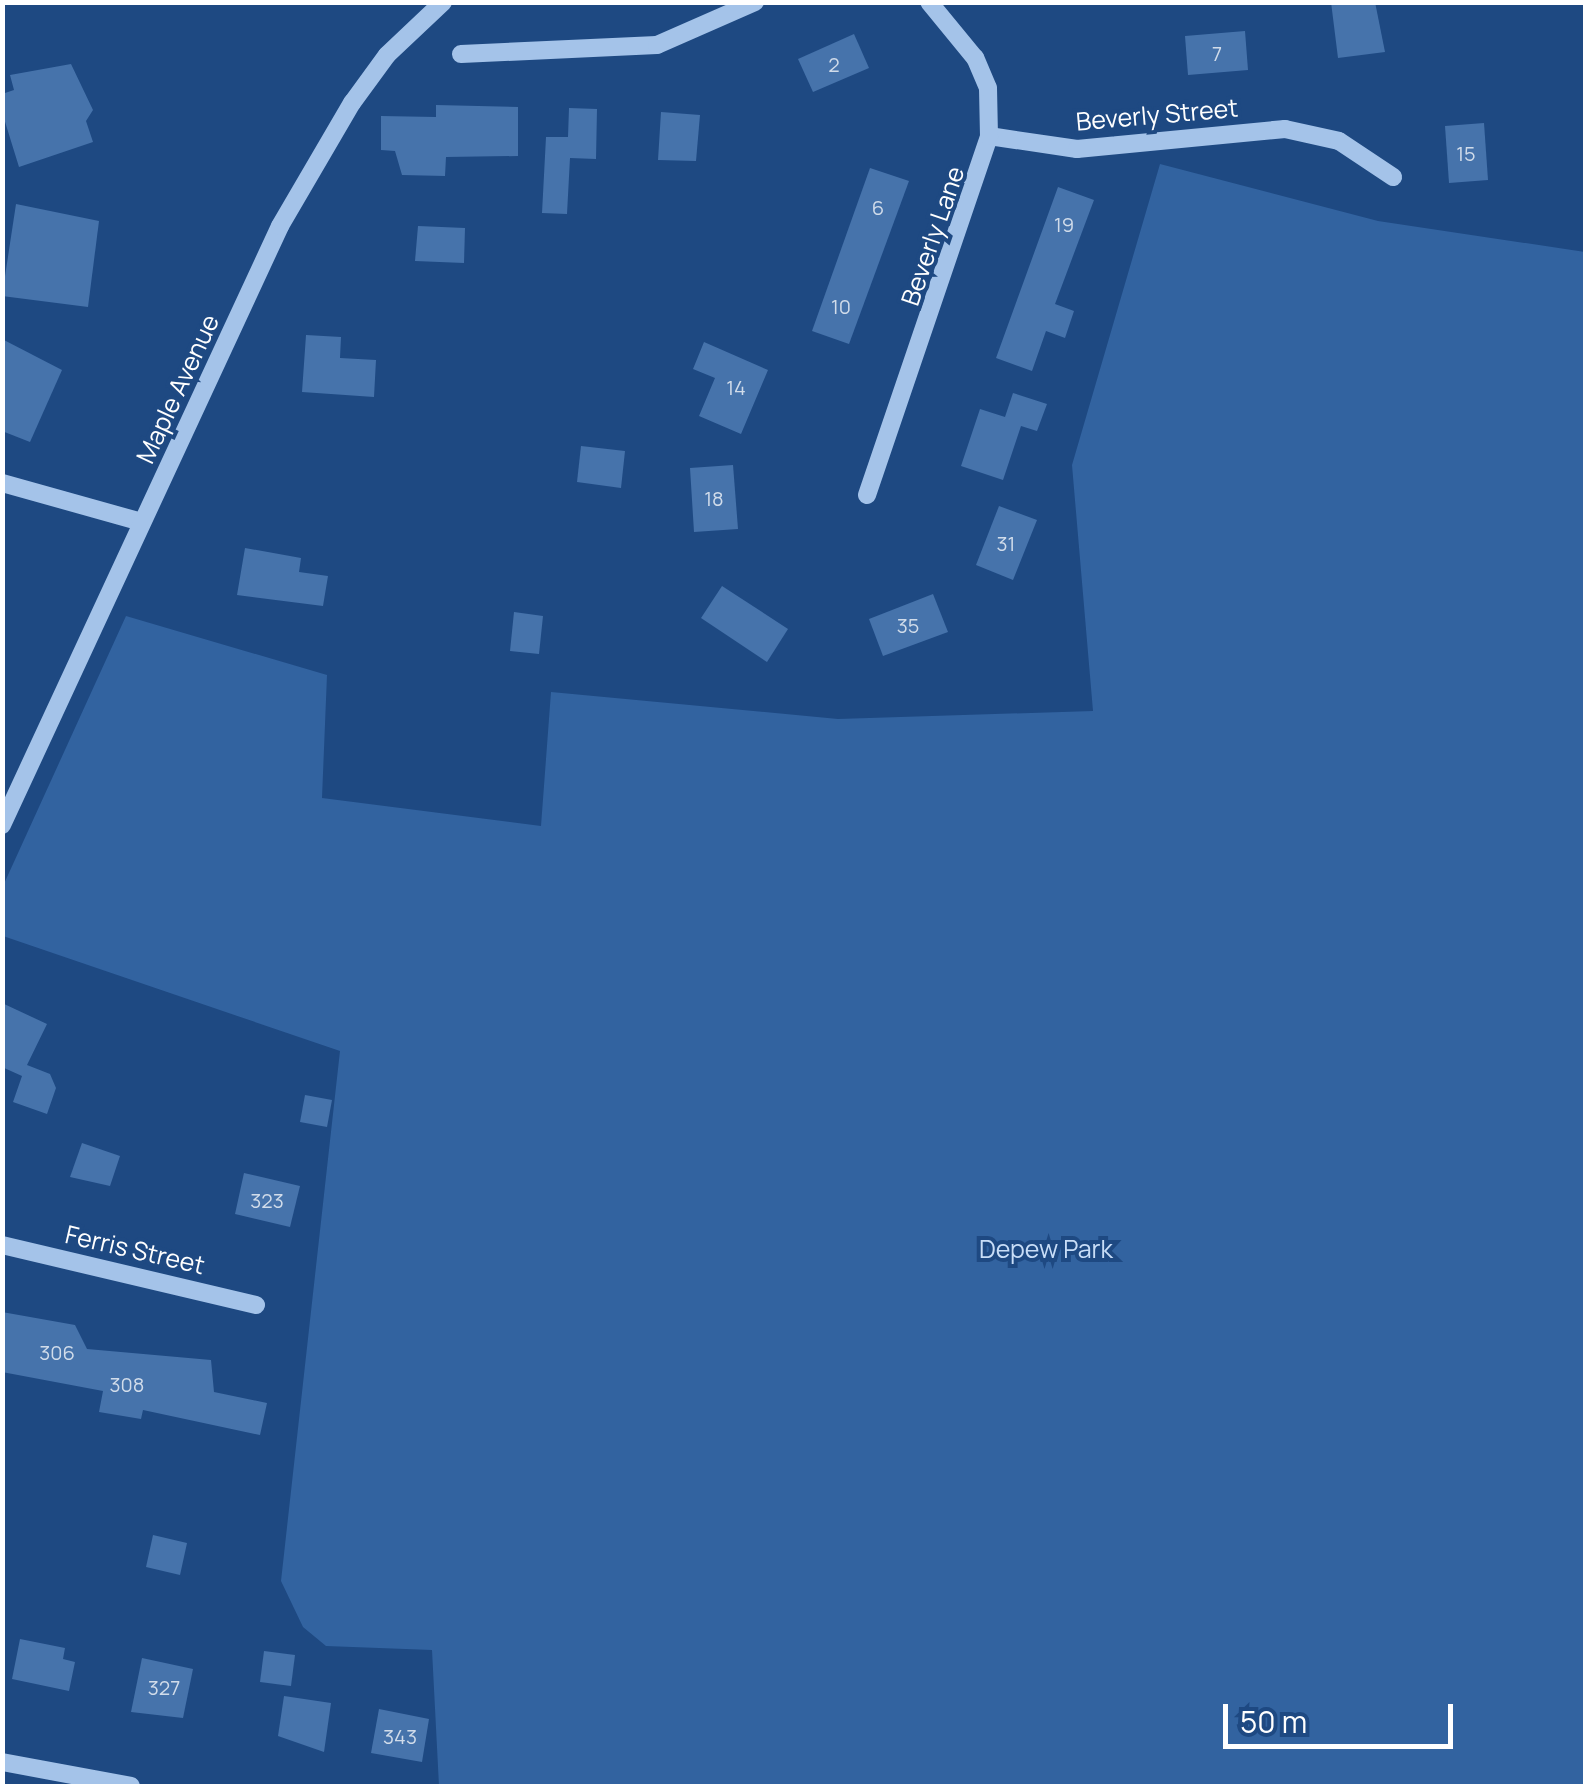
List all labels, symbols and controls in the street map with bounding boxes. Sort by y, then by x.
house number: 7 [1212,41,1222,65]
house number: 2 [828,52,840,76]
street label: Beverly Street [1075,93,1239,137]
house number: 15 [1456,141,1476,165]
street label: Beverly Lane [895,162,971,310]
house number: 6 [872,195,884,219]
house number: 19 [1054,212,1074,236]
house number: 10 [831,294,851,318]
street label: Maple Avenue [130,310,226,468]
house number: 14 [726,375,746,399]
house number: 18 [704,486,724,510]
house number: 31 [997,531,1015,555]
house number: 35 [897,613,919,637]
house number: 323 [250,1188,284,1212]
street label: Ferris Street [62,1219,208,1281]
park label: Depew Park [979,1234,1113,1264]
house number: 306 [39,1340,75,1364]
house number: 308 [110,1372,144,1396]
house number: 327 [148,1675,180,1699]
scale bar [1228,1684,1458,1746]
text: 50 m [1240,1701,1307,1742]
house number: 343 [383,1724,417,1748]

